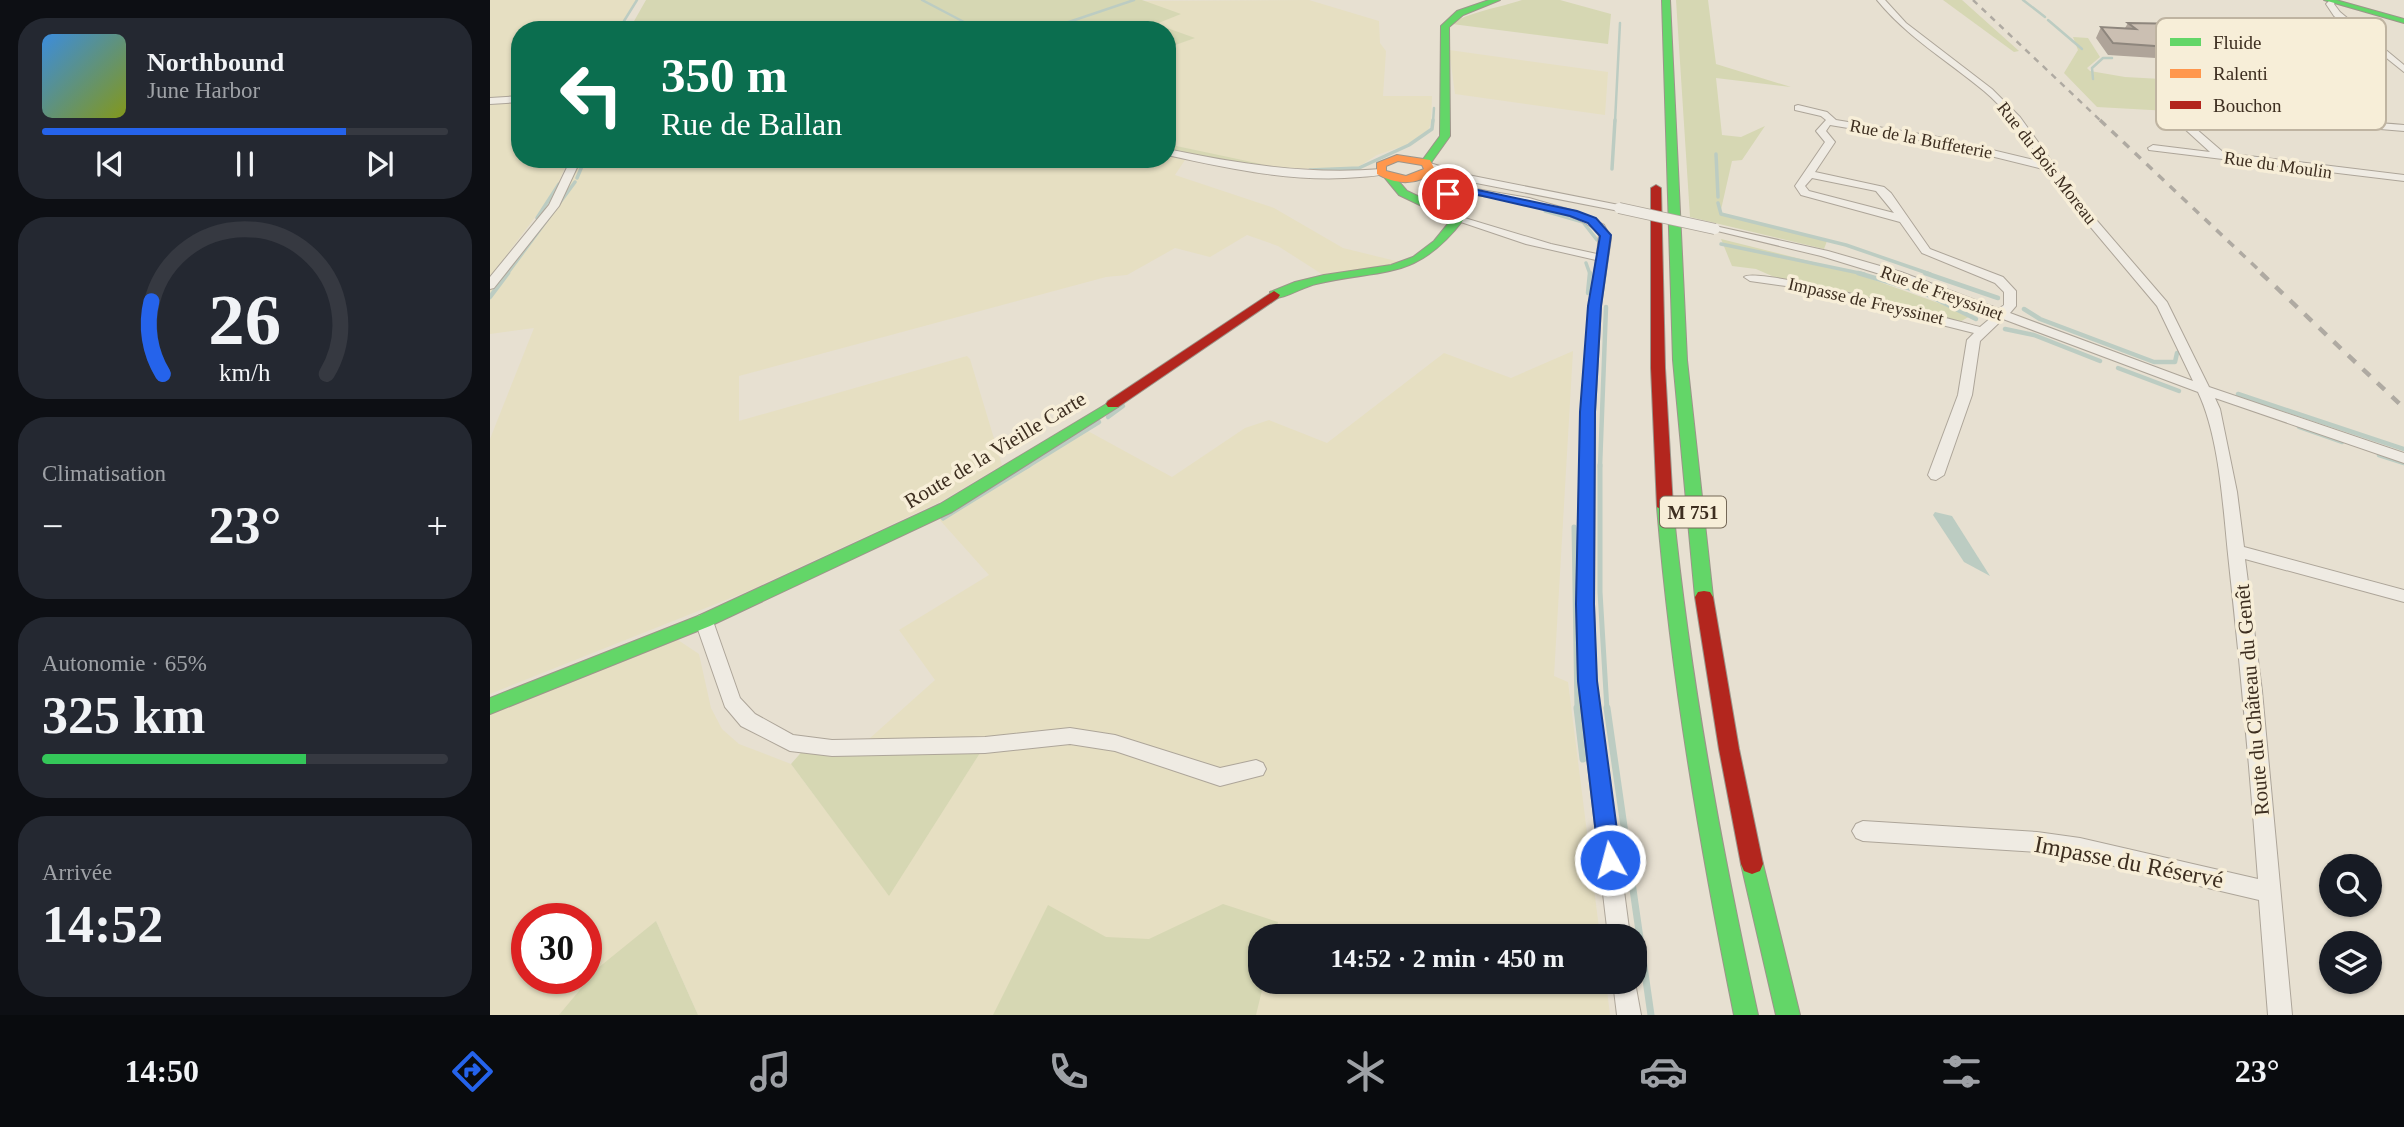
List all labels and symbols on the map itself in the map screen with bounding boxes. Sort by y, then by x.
legend [2156,18,2386,130]
text: Fluide [2213,32,2262,53]
text: Ralenti [2213,63,2268,84]
text: Bouchon [2213,95,2282,116]
street label: Rue du Bois Moreau [1993,98,2101,228]
street label: Rue de la Buffeterie [1848,115,1994,163]
street label: Rue du Moulin [2223,148,2333,182]
pin [1418,164,1478,224]
street label: Rue de Freyssinet [1878,262,2006,324]
street label: Impasse de Freyssinet [1786,273,1946,329]
street label: Route de la Vieille Carte [900,386,1090,514]
road number: M 751 [1660,496,1726,527]
street label: Route du Château du Genêt [2230,583,2274,817]
position arrow [1573,823,1647,897]
street label: Impasse du Réservé [2032,831,2226,893]
speed limit sign: 30 [511,903,602,994]

